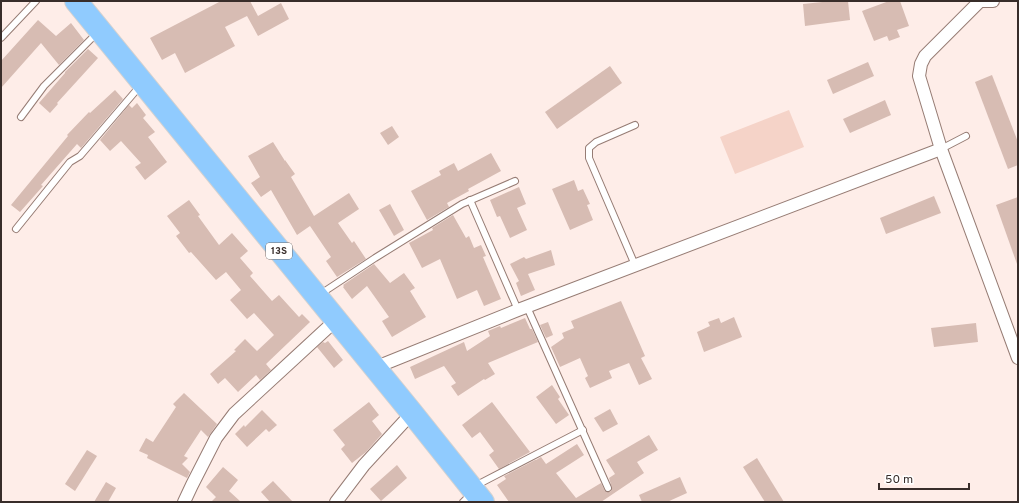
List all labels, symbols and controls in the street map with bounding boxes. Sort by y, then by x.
road number: 13S [266,243,292,259]
scale bar [879,465,969,491]
text: 50 m [885,472,913,488]

